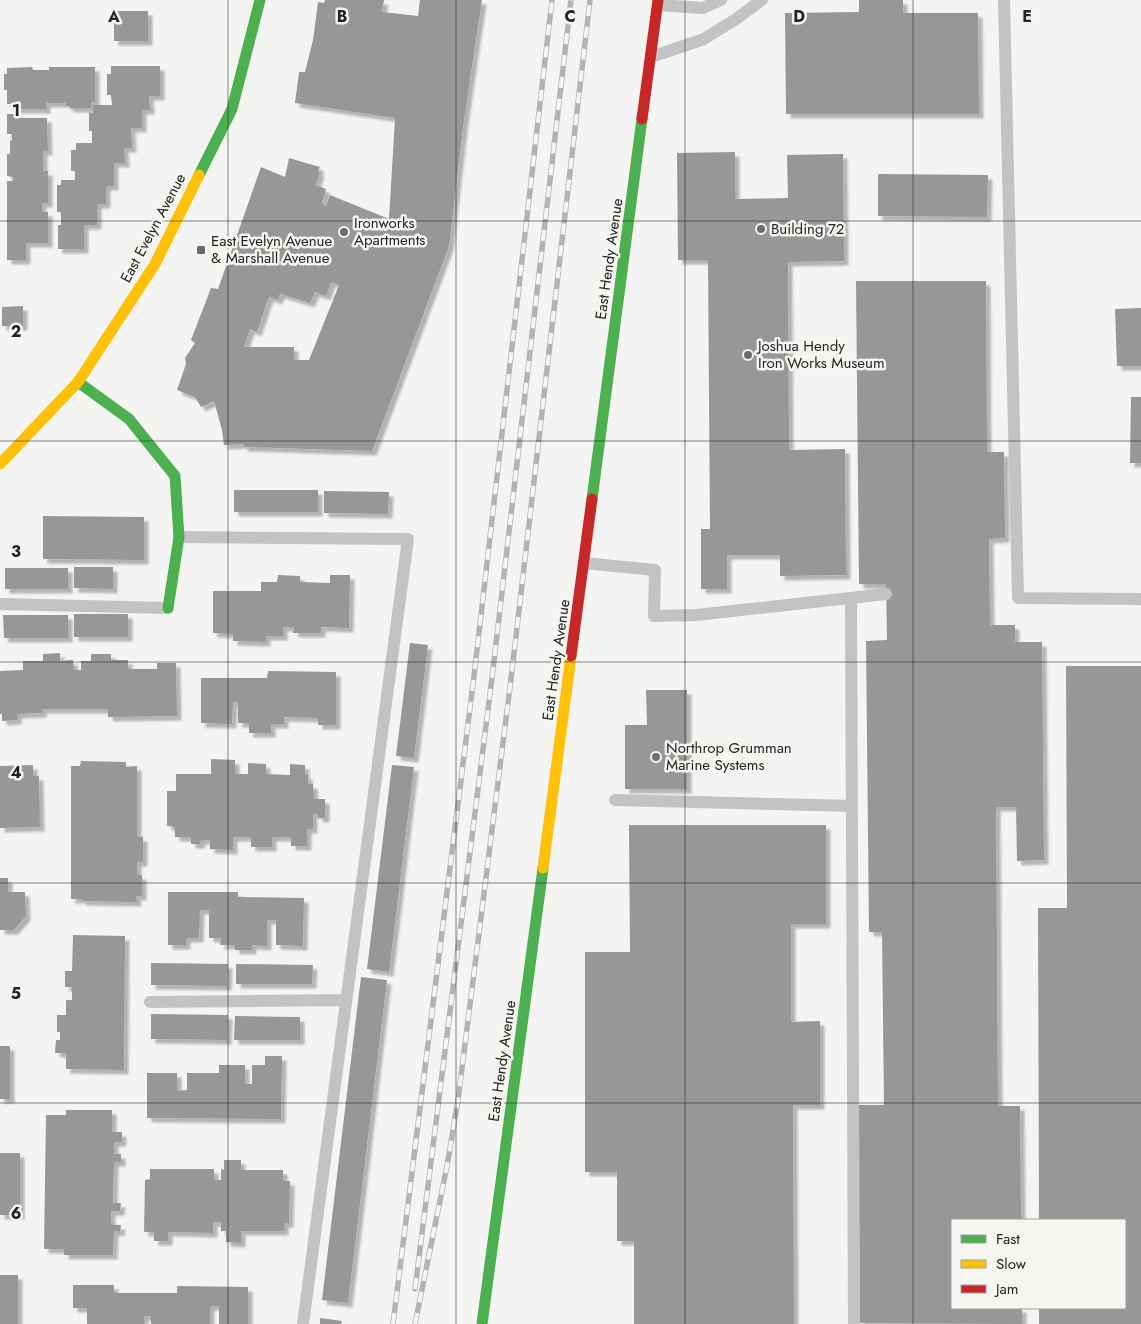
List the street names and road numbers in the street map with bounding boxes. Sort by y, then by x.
street label: East Evelyn Avenue [115,169,191,287]
street label: East Hendy Avenue [590,197,628,321]
street label: East Hendy Avenue [537,598,575,722]
street label: East Hendy Avenue [483,999,521,1123]

